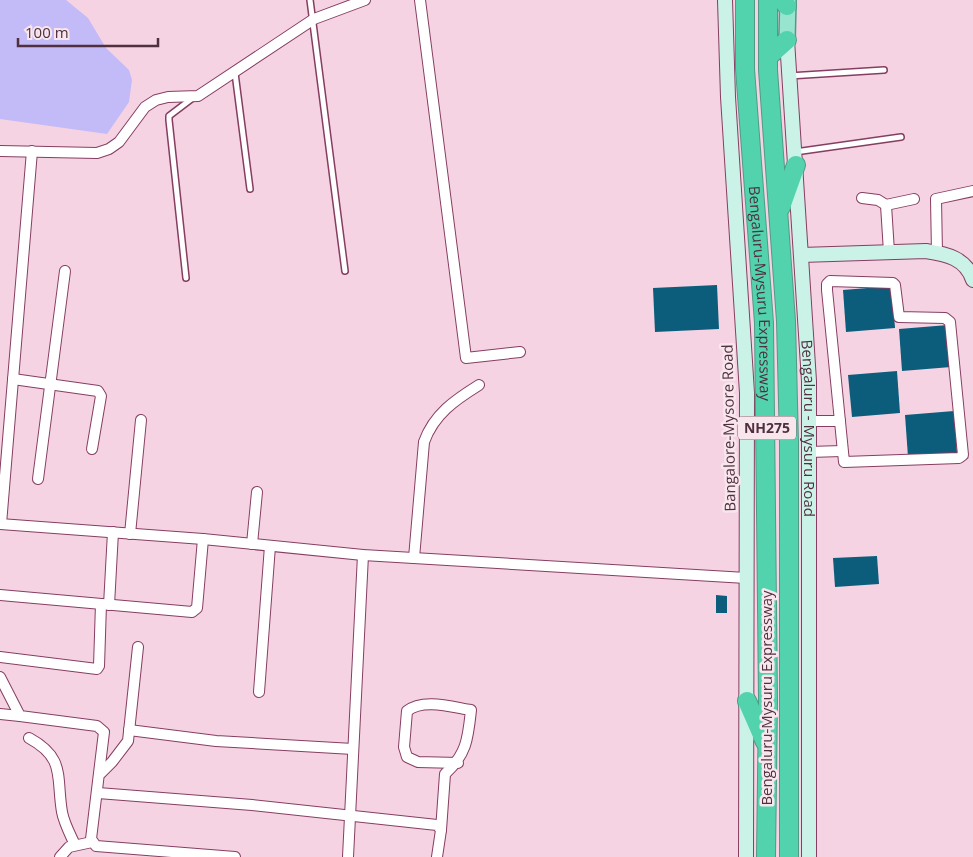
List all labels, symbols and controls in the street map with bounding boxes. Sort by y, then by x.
scale bar [18,15,158,47]
text: 100 m [25,22,69,42]
street label: Bengaluru-Mysuru Expressway [745,185,776,402]
street label: Bengaluru - Mysuru Road [797,339,820,517]
street label: Bangalore-Mysore Road [717,344,739,512]
road number: NH275 [738,416,796,439]
street label: Bengaluru-Mysuru Expressway [756,590,776,806]

